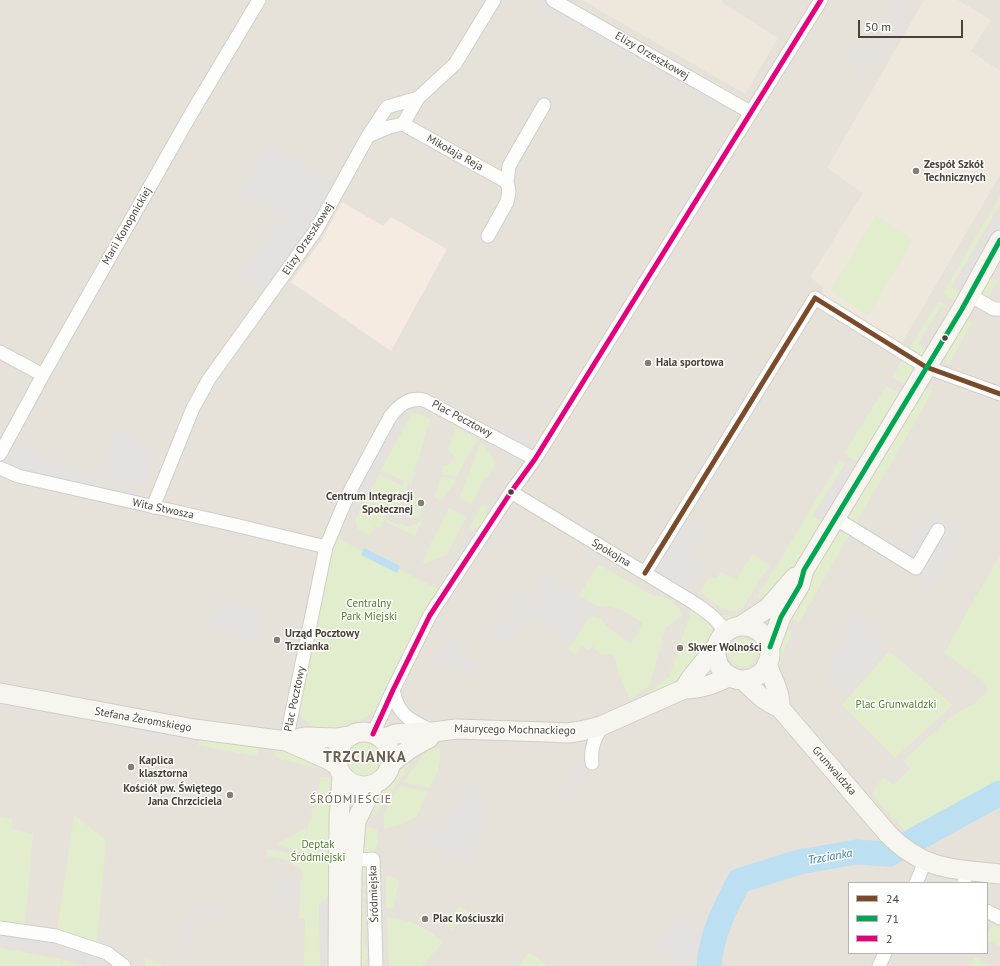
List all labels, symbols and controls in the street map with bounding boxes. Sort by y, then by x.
scale bar [860,12,965,38]
text: 50 m [865,19,891,34]
street label: Elizy Orzeszkowej [613,29,691,83]
street label: Mikołaja Reja [424,132,486,174]
place label: Zespół Szkół Technicznych [924,158,986,184]
marker: Zespół Szkół Technicznych [911,166,921,176]
street label: Marii Konopnickiej [99,185,155,267]
street label: Elizy Orzeszkowej [280,200,336,278]
unlabelled marker [940,333,950,343]
place label: Hala sportowa [656,356,724,370]
marker: Hala sportowa [643,358,653,368]
street label: Plac Pocztowy [429,398,495,440]
unlabelled marker [506,487,516,497]
place label: Centrum Integracji Społecznej [326,490,413,516]
street label: Wita Stwosza [131,496,195,522]
marker: Centrum Integracji Społecznej [416,498,426,508]
street label: Spokojna [589,536,633,570]
park label: Centralny Park Miejski [341,597,397,623]
place label: Urząd Pocztowy Trzcianka [285,627,359,653]
marker: Urząd Pocztowy Trzcianka [272,635,282,645]
place label: Skwer Wolności [688,641,762,655]
marker: Skwer Wolności [675,643,685,653]
street label: Plac Pocztowy [282,665,308,733]
park label: Plac Grunwaldzki [856,698,936,712]
street label: Stefana Żeromskiego [94,705,192,735]
street label: Maurycego Mochnackiego [454,722,576,738]
street label: Grunwaldzka [809,744,859,798]
district label: TRZCIANKA [323,749,407,767]
place label: Kaplica klasztorna [139,754,188,780]
marker: Kaplica klasztorna [126,762,136,772]
place label: Kościół pw. Świętego Jana Chrzciciela [123,782,222,808]
marker: Kościół pw. Świętego Jana Chrzciciela [225,790,235,800]
district label: ŚRÓDMIEŚCIE [310,793,392,807]
park label: Deptak Śródmiejski [291,838,345,864]
water label: Trzcianka [807,846,853,868]
street label: Śródmiejska [366,865,382,923]
legend [848,882,988,954]
text: 24 [886,891,899,906]
text: 71 [886,911,899,926]
place label: Plac Kościuszki [433,912,504,926]
marker: Plac Kościuszki [420,914,430,924]
text: 2 [886,931,893,946]

